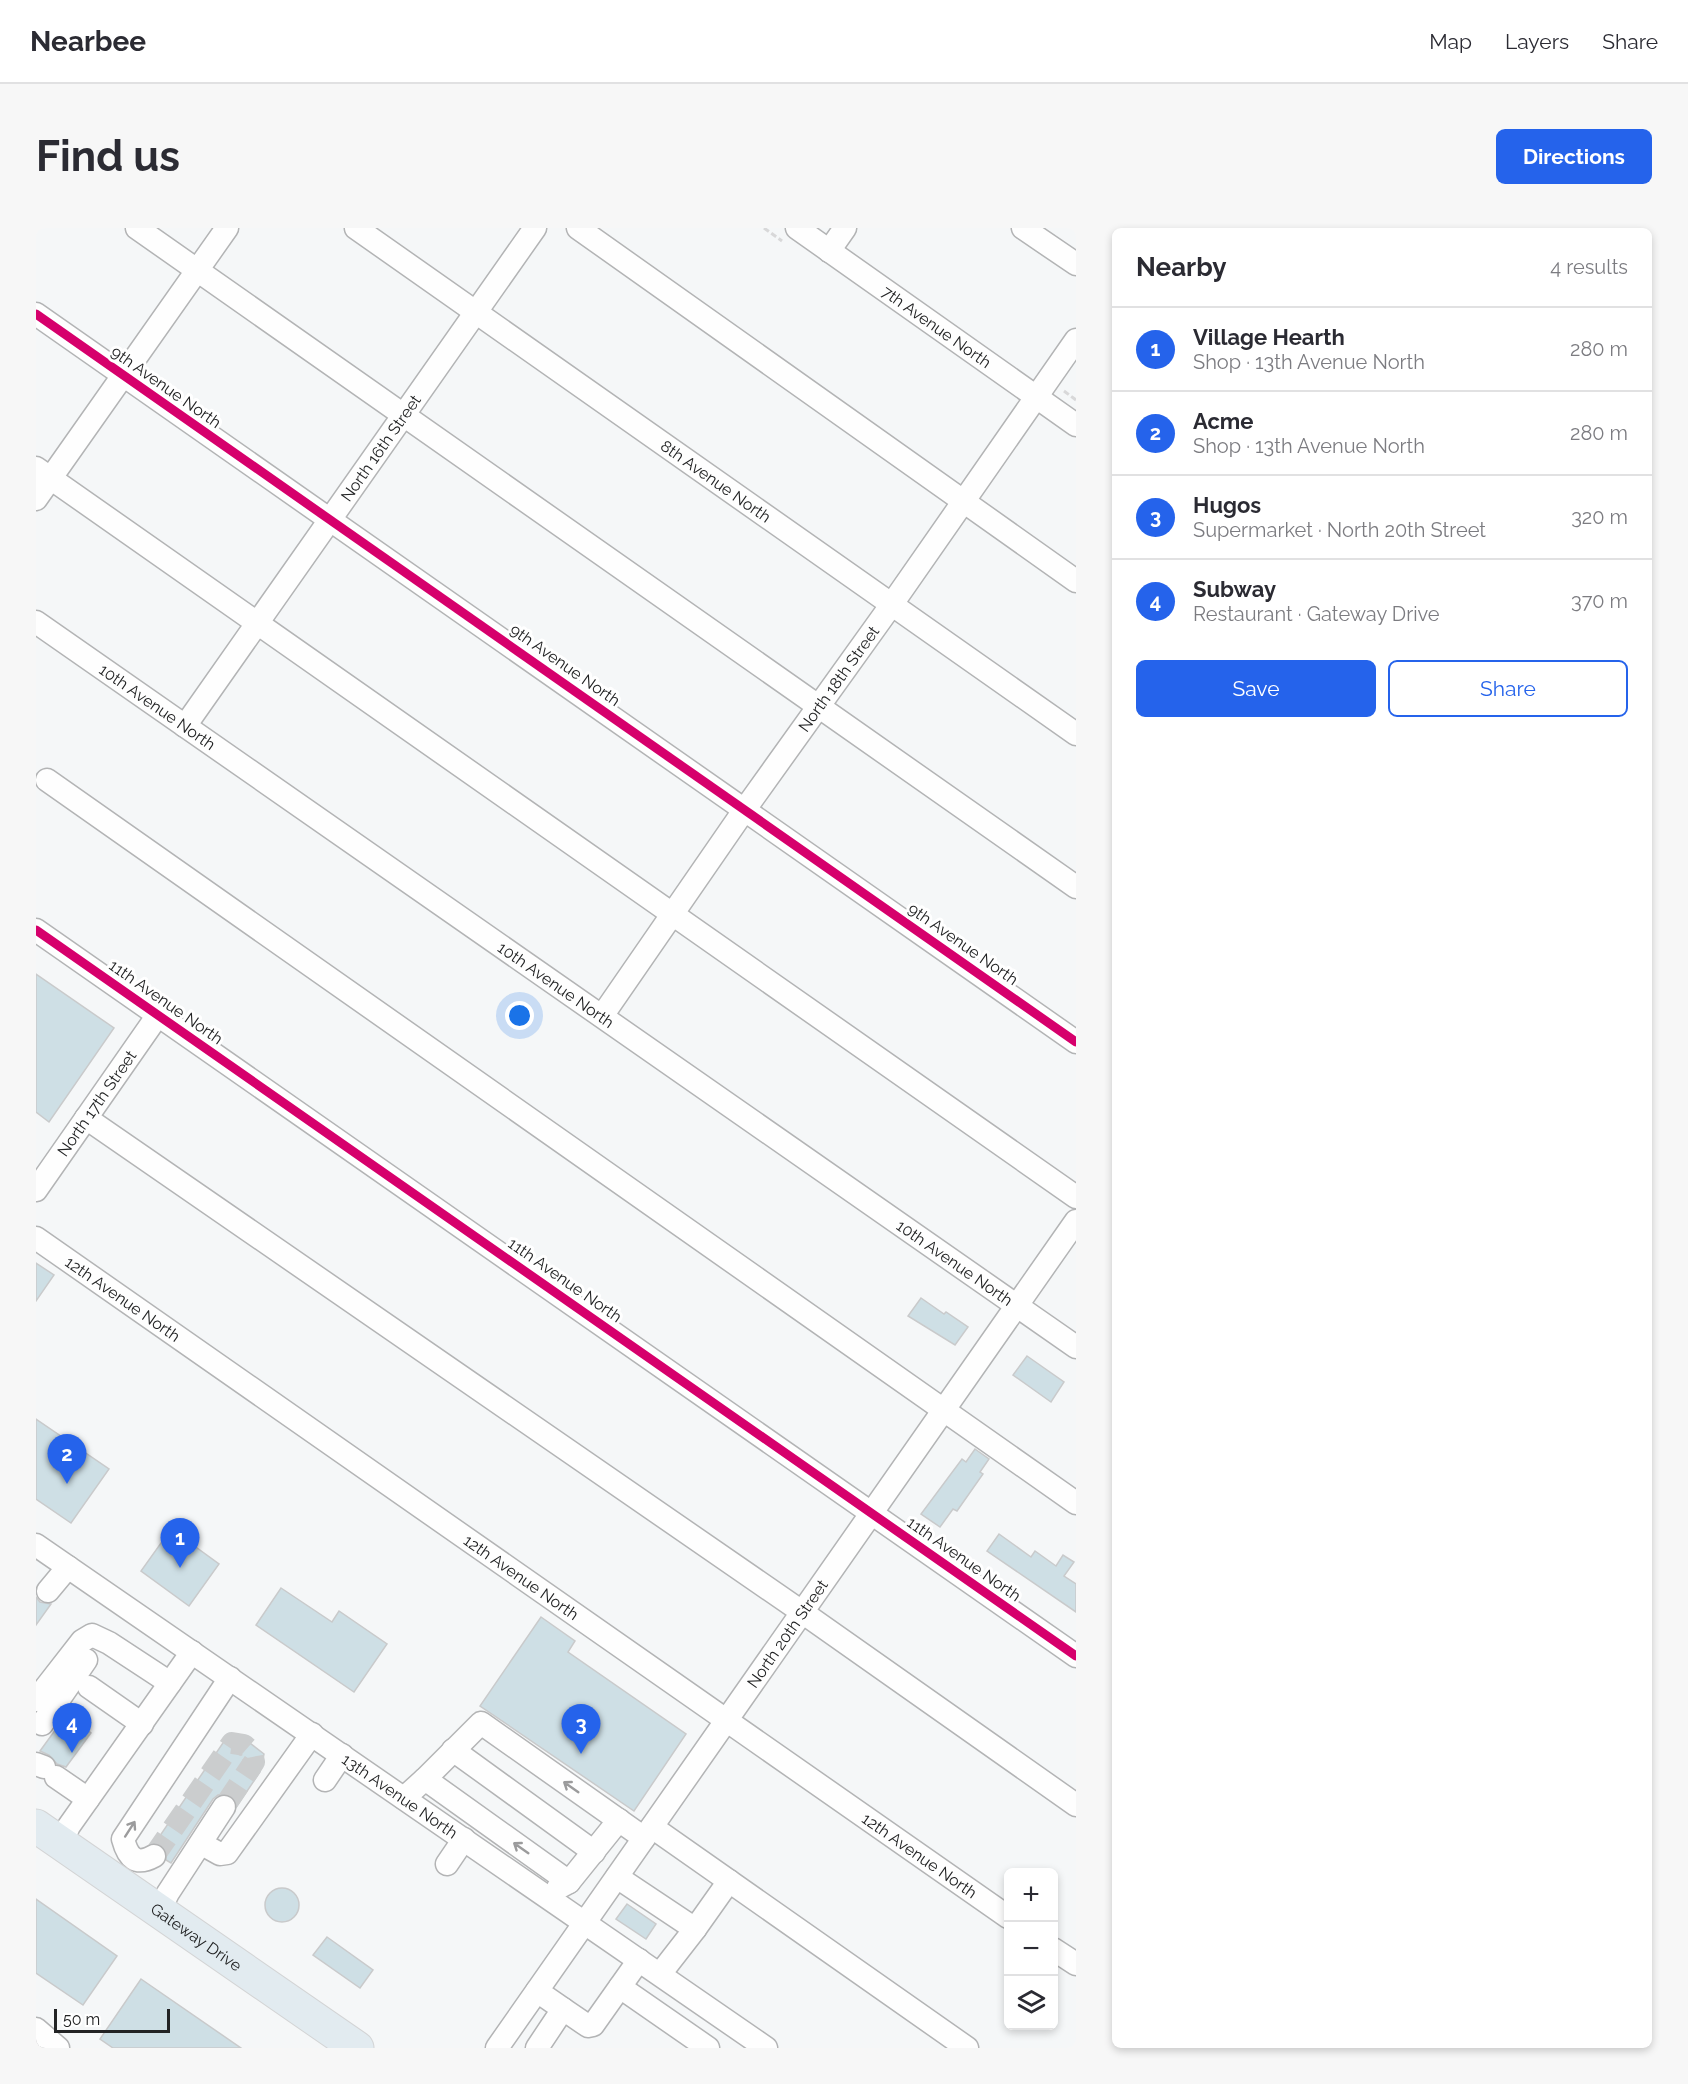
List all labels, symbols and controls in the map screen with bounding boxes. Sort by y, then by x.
text: Nearbee [30,25,146,58]
text: Map [1429,29,1472,54]
text: Layers [1505,29,1569,54]
text: Share [1602,29,1658,54]
button: Directions [1496,129,1652,184]
text: Find us [36,132,180,181]
text: Nearby [1136,252,1226,282]
text: 4 results [1550,255,1628,279]
street label: 7th Avenue North [878,282,995,372]
text: Village Hearth [1193,324,1345,350]
text: 1 [1151,337,1160,361]
text: 280 m [1570,337,1628,361]
street label: 9th Avenue North [107,342,225,432]
text: Shop · 13th Avenue North [1193,350,1425,374]
street label: North 16th Street [337,390,425,505]
text: Acme [1193,408,1254,434]
text: 2 [1150,421,1161,445]
text: 280 m [1570,421,1628,445]
text: Shop · 13th Avenue North [1193,434,1425,458]
street label: 8th Avenue North [657,436,775,526]
text: Hugos [1193,492,1261,518]
text: 3 [1150,505,1161,529]
text: 320 m [1571,505,1628,529]
text: Supermarket · North 20th Street [1193,518,1486,542]
text: Subway [1193,576,1276,602]
text: 4 [1150,589,1161,613]
text: 370 m [1571,589,1628,613]
text: Restaurant · Gateway Drive [1193,602,1440,626]
street label: 9th Avenue North [506,620,624,710]
street label: North 18th Street [794,622,883,735]
street label: 10th Avenue North [96,660,219,754]
button: Save [1136,660,1376,717]
button: Share [1388,660,1628,717]
street label: 9th Avenue North [904,899,1022,989]
street label: 10th Avenue North [494,938,618,1032]
street label: 11th Avenue North [106,956,226,1048]
your location [505,1001,534,1030]
street label: North 17th Street [53,1046,140,1160]
street label: 10th Avenue North [893,1215,1017,1310]
street label: 11th Avenue North [505,1234,625,1326]
street label: 12th Avenue North [62,1252,184,1345]
pin: 2 [48,1434,87,1484]
street label: 11th Avenue North [904,1513,1024,1605]
pin: 1 [160,1518,200,1568]
street label: 12th Avenue North [460,1530,582,1624]
street label: North 20th Street [743,1575,832,1691]
pin: 4 [52,1704,92,1753]
pin: 3 [562,1704,600,1754]
street label: 13th Avenue North [339,1749,461,1842]
one-way arrow [564,1781,580,1793]
street label: 12th Avenue North [859,1809,981,1902]
one-way arrow [124,1821,136,1837]
one-way arrow [514,1842,530,1854]
map controls [1004,1868,1058,2030]
button: + [1004,1868,1058,1922]
street label: Gateway Drive [147,1899,246,1975]
button: − [1004,1922,1058,1976]
button: layers [1004,1976,1058,2030]
scale bar [54,2006,170,2034]
text: 50 m [63,2010,100,2029]

